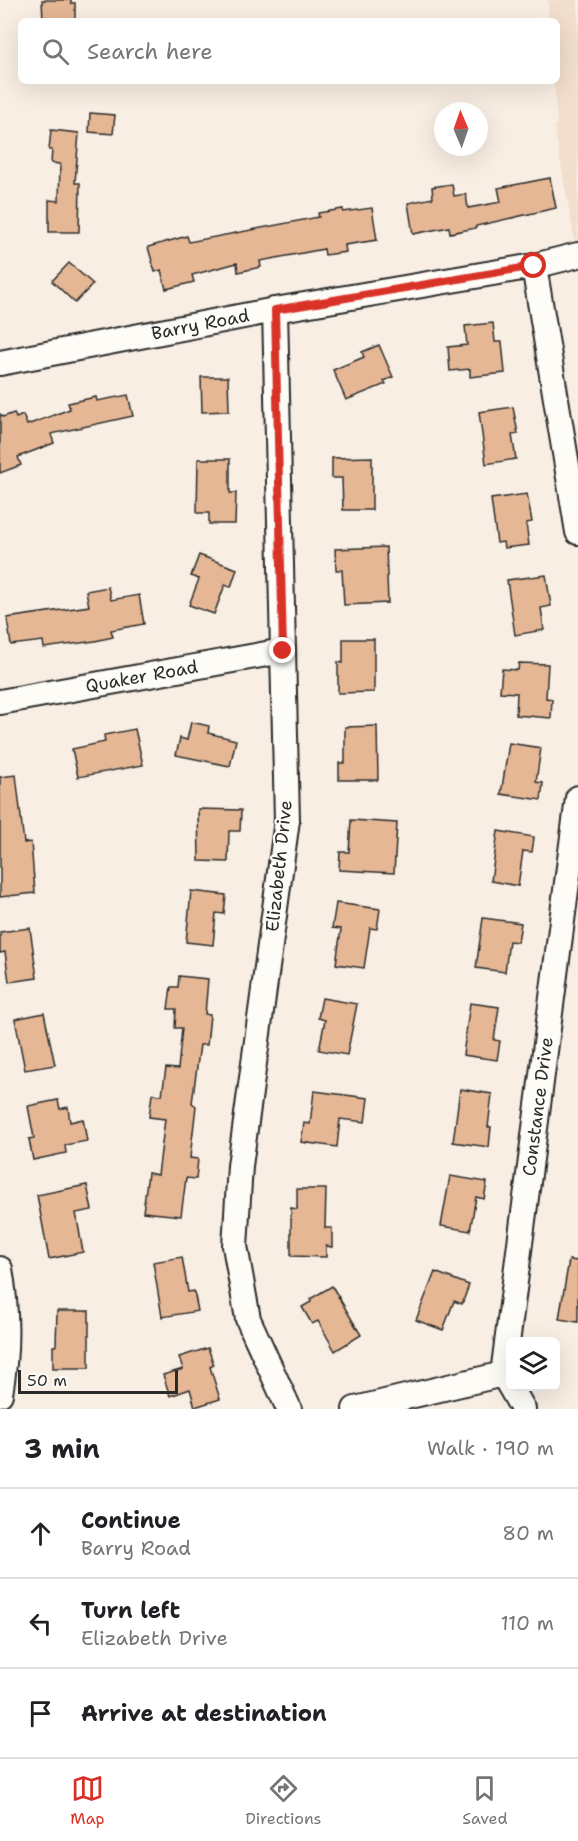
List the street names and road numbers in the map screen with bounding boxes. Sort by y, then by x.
street label: Barry Road [149,303,251,346]
street label: Quaker Road [84,655,200,698]
street label: Elizabeth Drive [260,799,298,933]
street label: Constance Drive [517,1036,559,1177]

